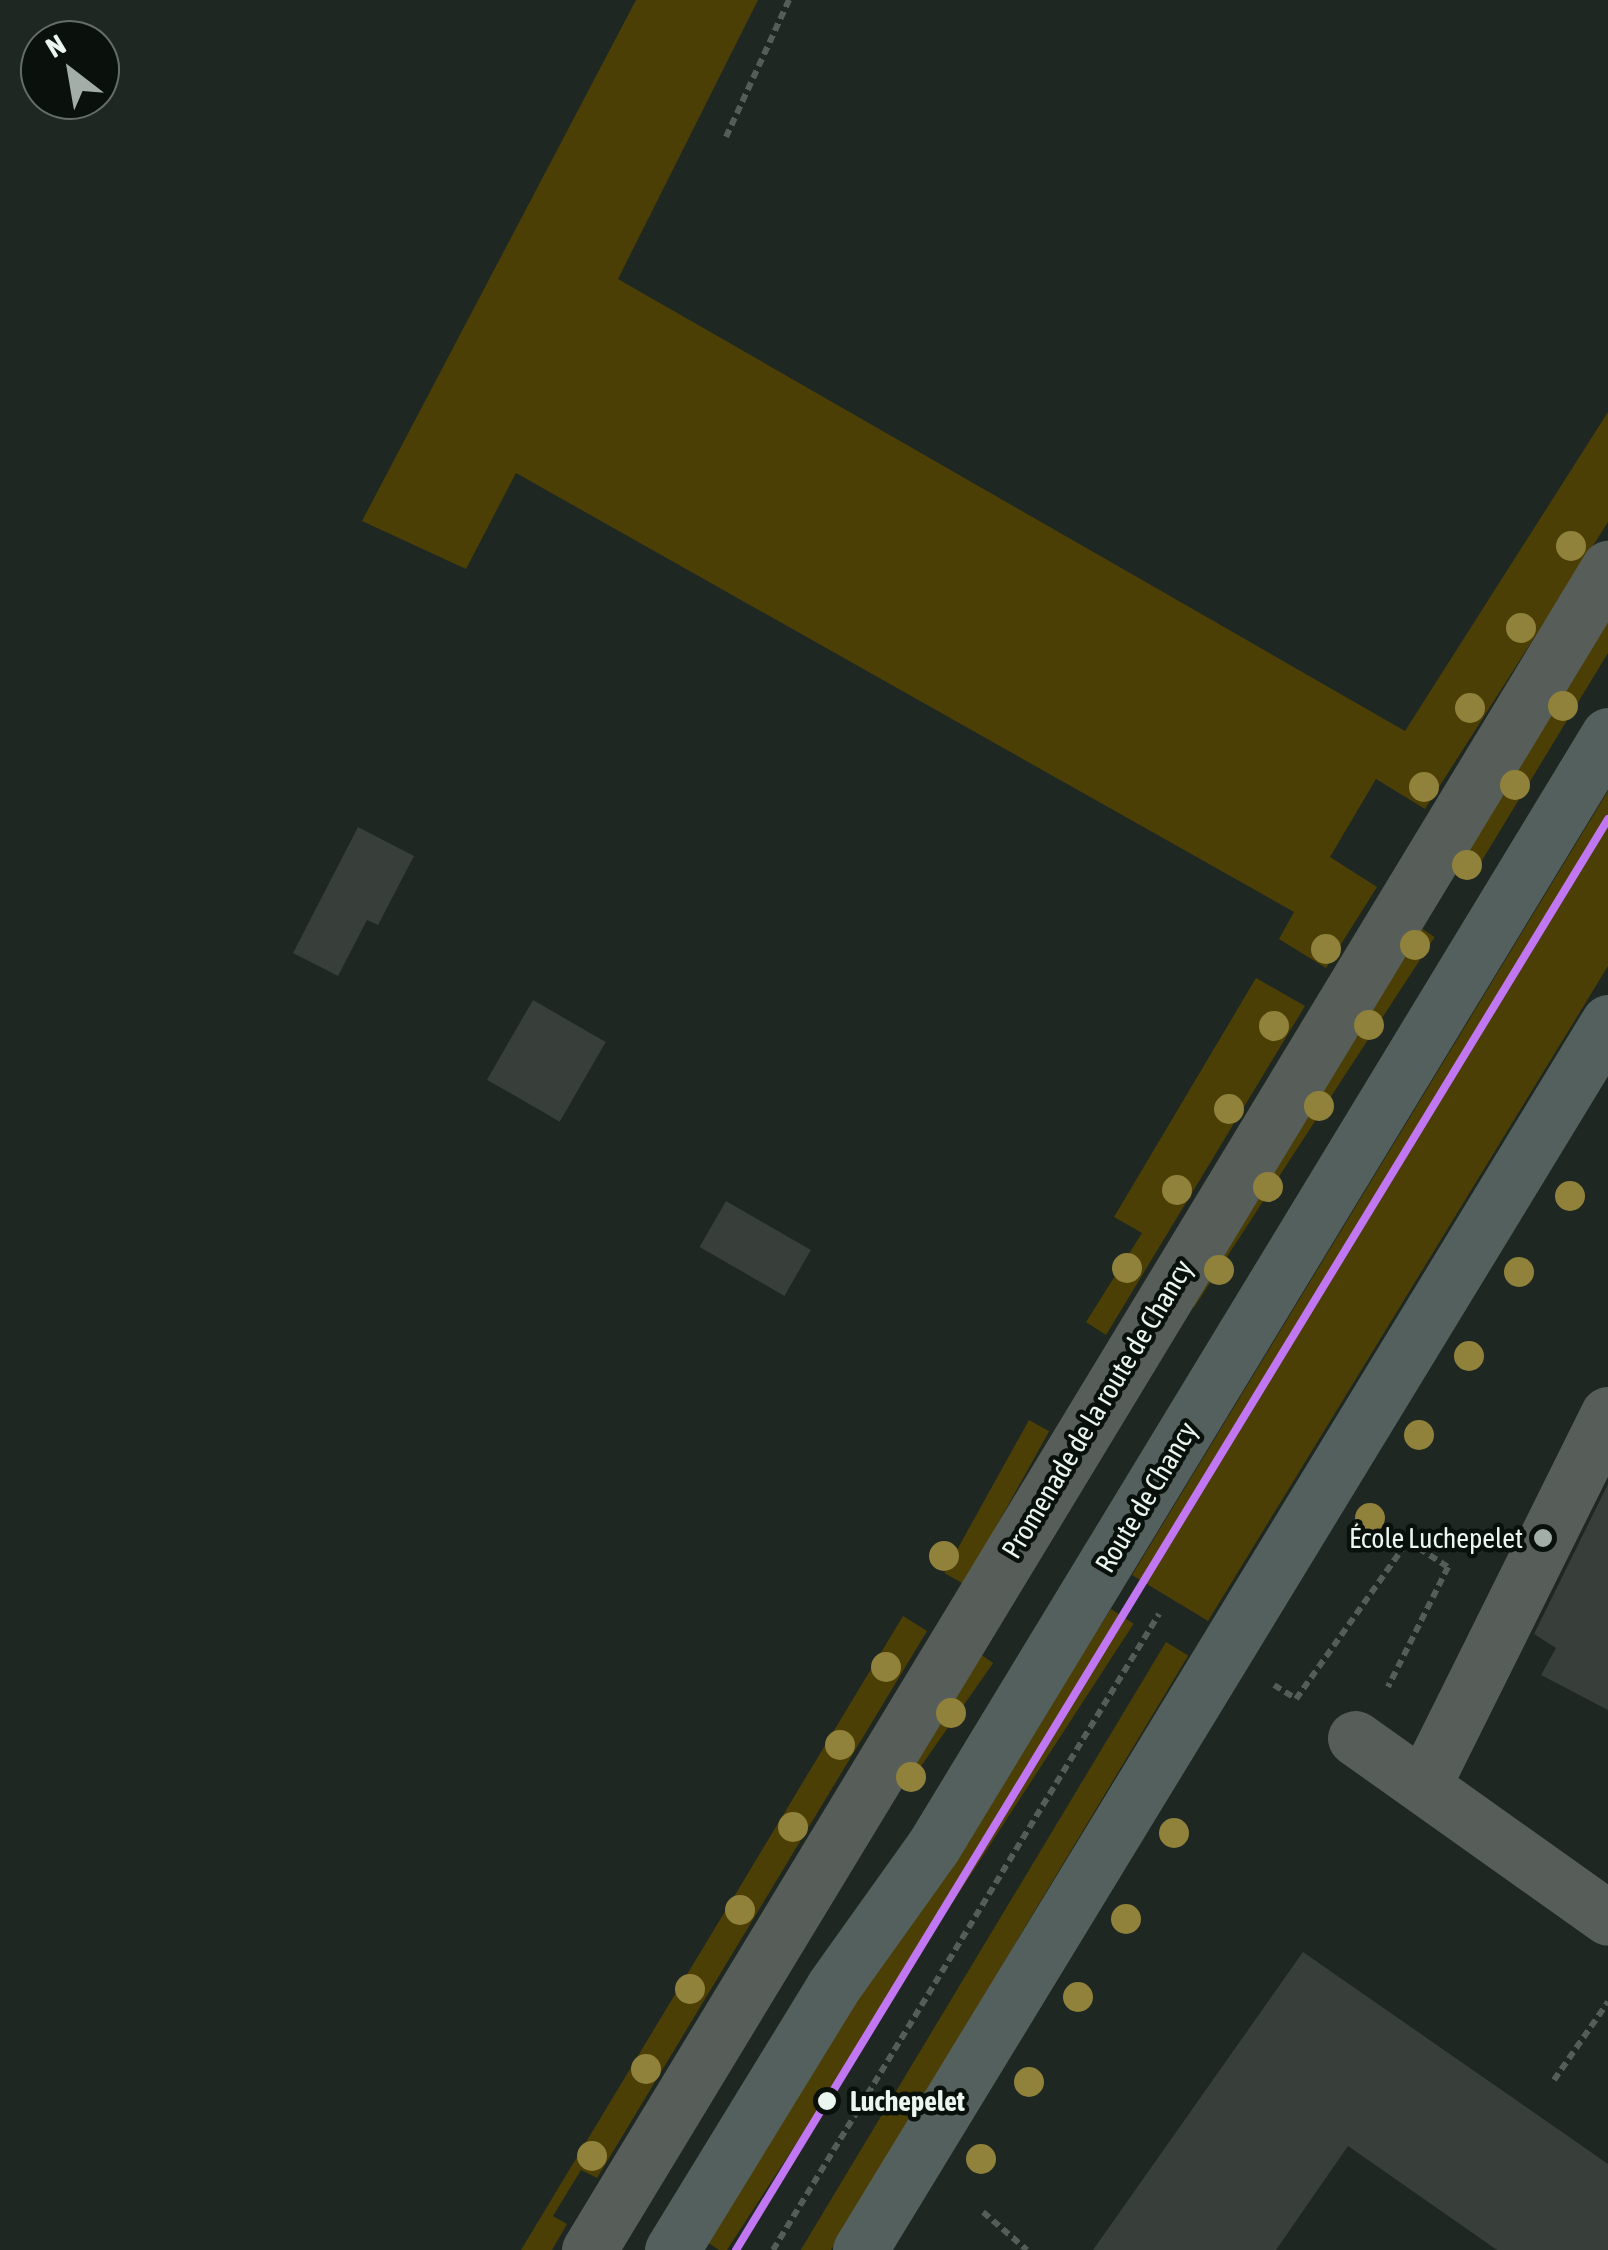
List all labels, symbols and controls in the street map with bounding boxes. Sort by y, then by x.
north arrow [20,20,120,120]
text: N [40,28,71,64]
street label: Promenade de la route de Chancy [994,1254,1200,1564]
street label: Route de Chancy [1088,1416,1204,1578]
place label: École Luchepelet [1349,1521,1523,1555]
marker: École Luchepelet [1532,1527,1554,1549]
place label: Luchepelet [850,2084,965,2118]
marker: Luchepelet [814,2088,840,2114]

